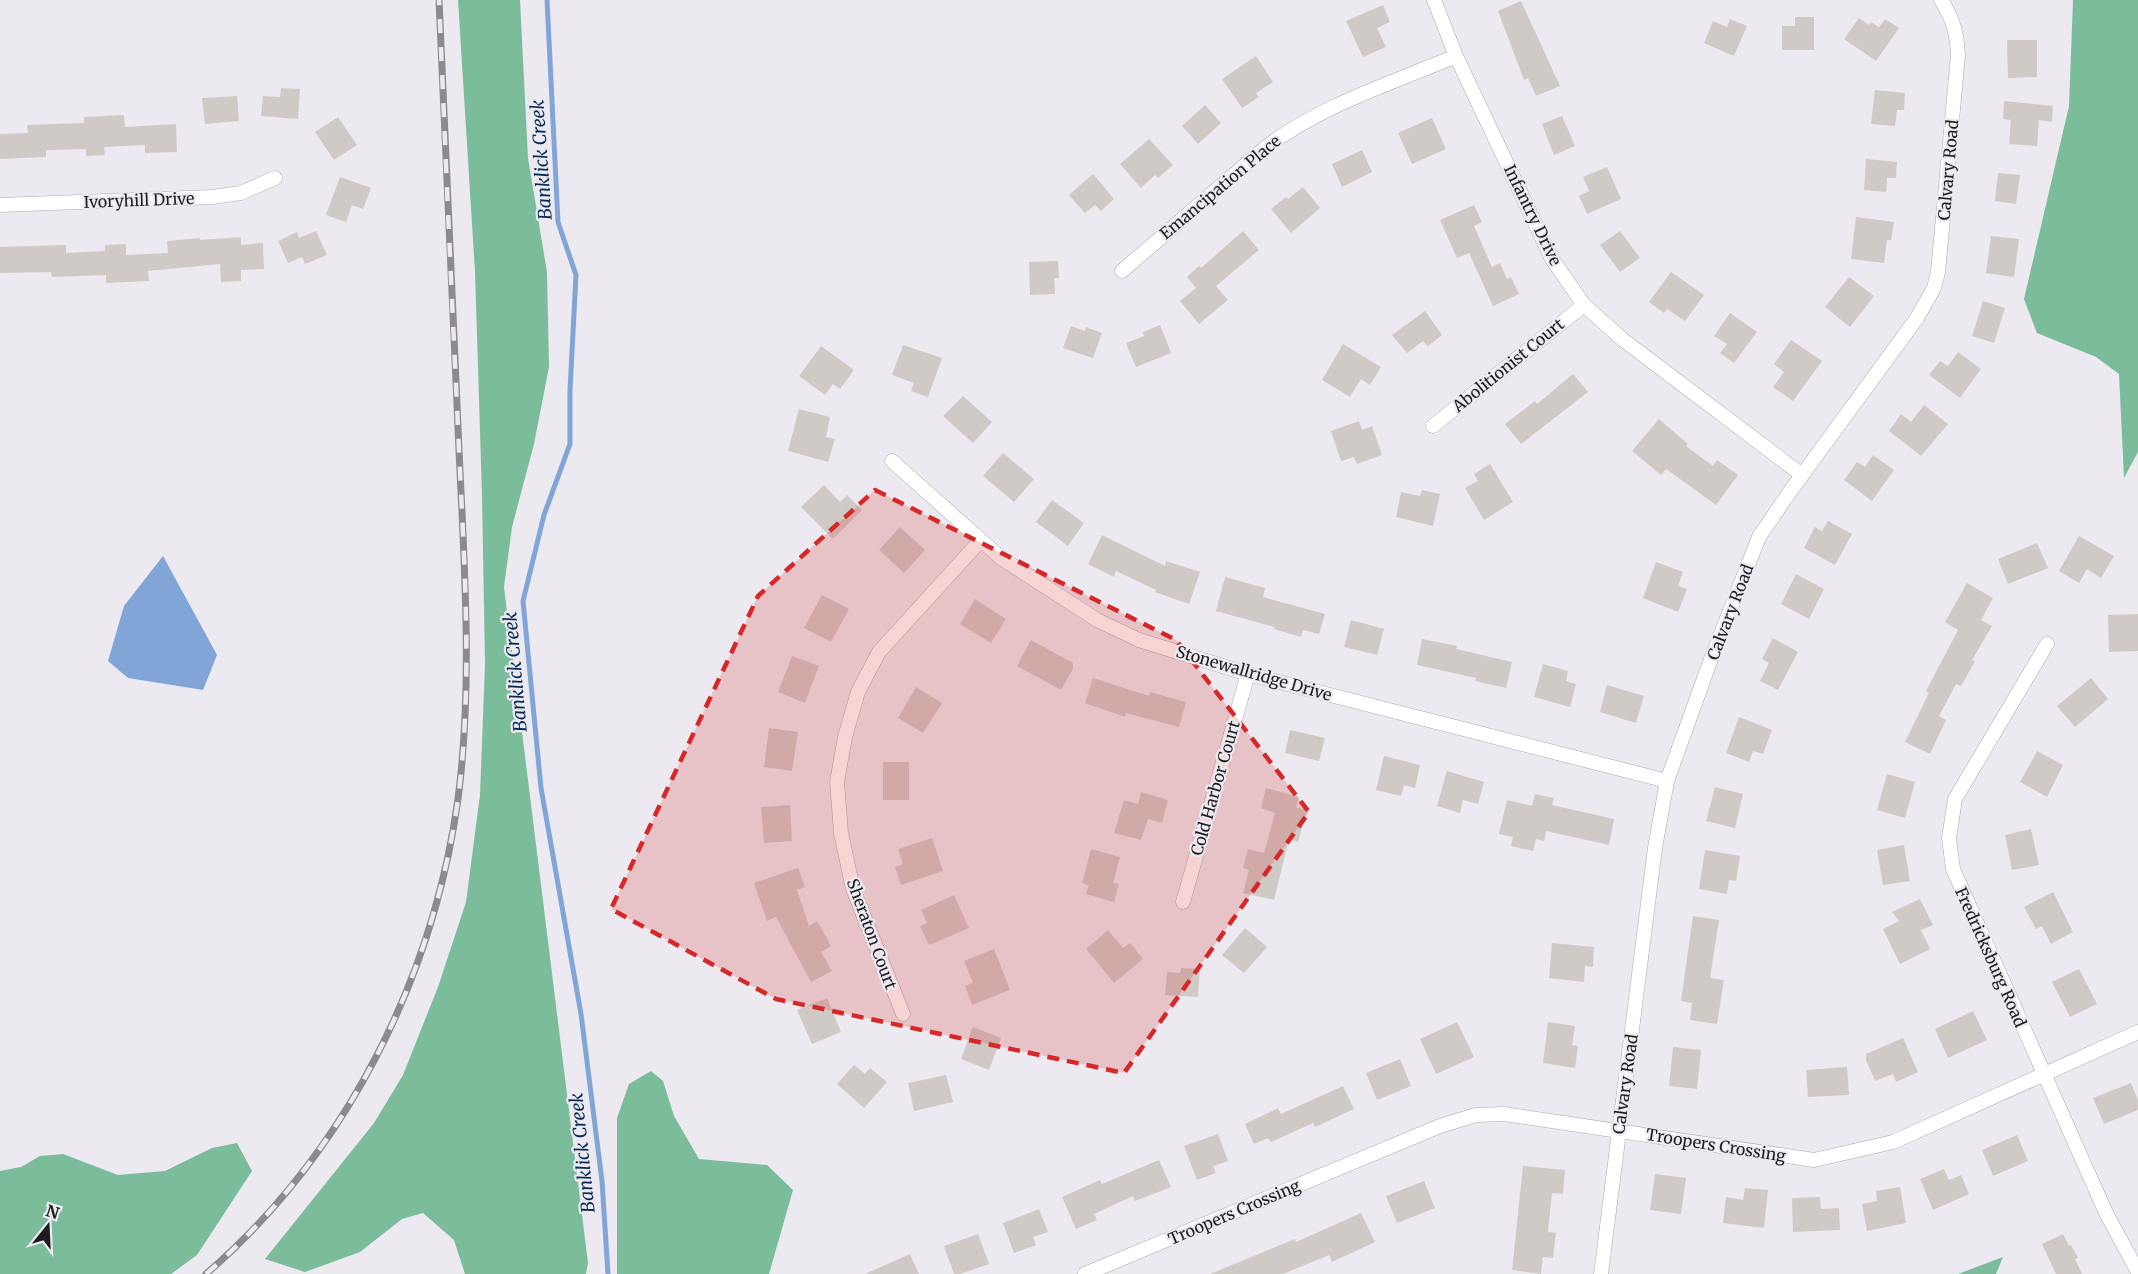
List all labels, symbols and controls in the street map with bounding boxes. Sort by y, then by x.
water label: Banklick Creek [525,99,557,221]
street label: Calvary Road [1934,118,1962,221]
street label: Emancipation Place [1155,131,1285,243]
street label: Infantry Drive [1500,161,1566,269]
street label: Ivoryhill Drive [83,188,195,212]
street label: Abolitionist Court [1447,313,1568,417]
street label: Calvary Road [1703,561,1758,663]
water label: Banklick Creek [498,611,532,733]
street label: Stonewallridge Drive [1174,641,1334,705]
street label: Cold Harbor Court [1186,718,1244,858]
street label: Sheraton Court [843,876,902,993]
street label: Fredricksburg Road [1951,884,2031,1030]
street label: Calvary Road [1608,1032,1642,1135]
water label: Banklick Creek [564,1092,600,1214]
street label: Troopers Crossing [1645,1124,1788,1166]
street label: Troopers Crossing [1165,1175,1303,1249]
north arrow [18,1196,78,1256]
text: N [44,1200,62,1223]

